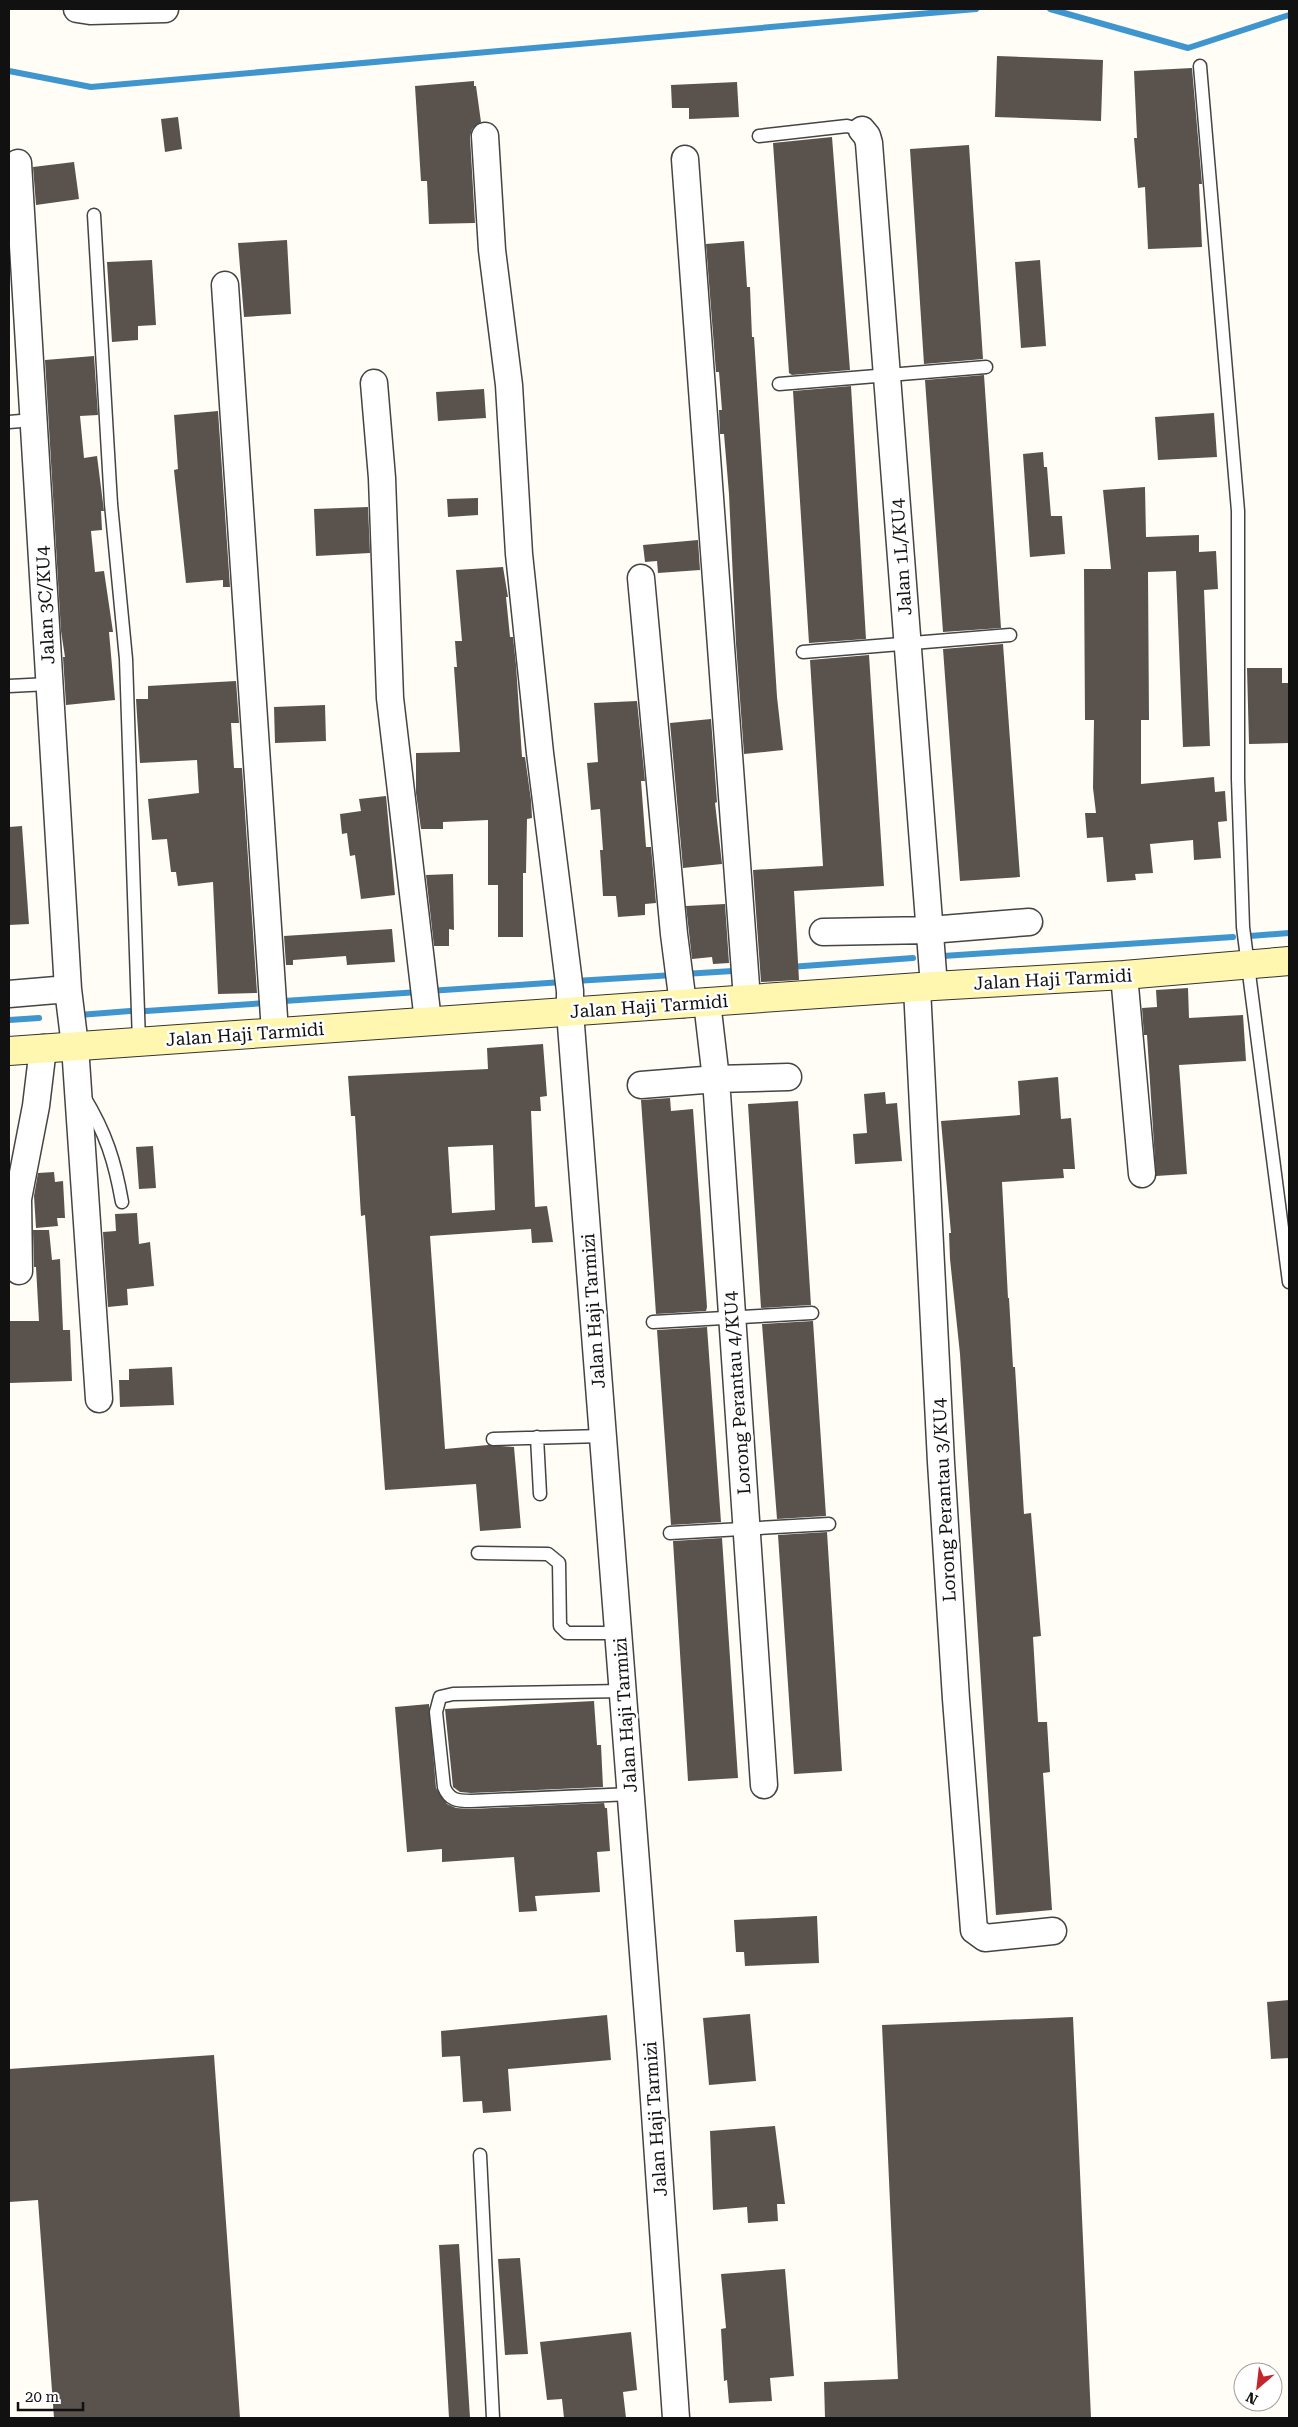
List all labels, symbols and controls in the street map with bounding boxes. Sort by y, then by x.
street label: Jalan 1L/KU4 [886,498,916,616]
street label: Jalan 3C/KU4 [31,545,59,665]
street label: Jalan Haji Tarmidi [973,964,1133,994]
street label: Jalan Haji Tarmidi [569,990,729,1022]
street label: Jalan Haji Tarmidi [165,1018,325,1050]
street label: Jalan Haji Tarmizi [577,1232,609,1389]
street label: Lorong Perantau 4/KU4 [719,1291,755,1495]
street label: Lorong Perantau 3/KU4 [928,1398,960,1602]
street label: Jalan Haji Tarmizi [609,1636,641,1793]
street label: Jalan Haji Tarmizi [639,2040,671,2197]
north arrow [1233,2362,1283,2412]
scale bar [18,2380,82,2412]
text: 20 m [25,2388,60,2406]
text: N [1243,2389,1260,2408]

